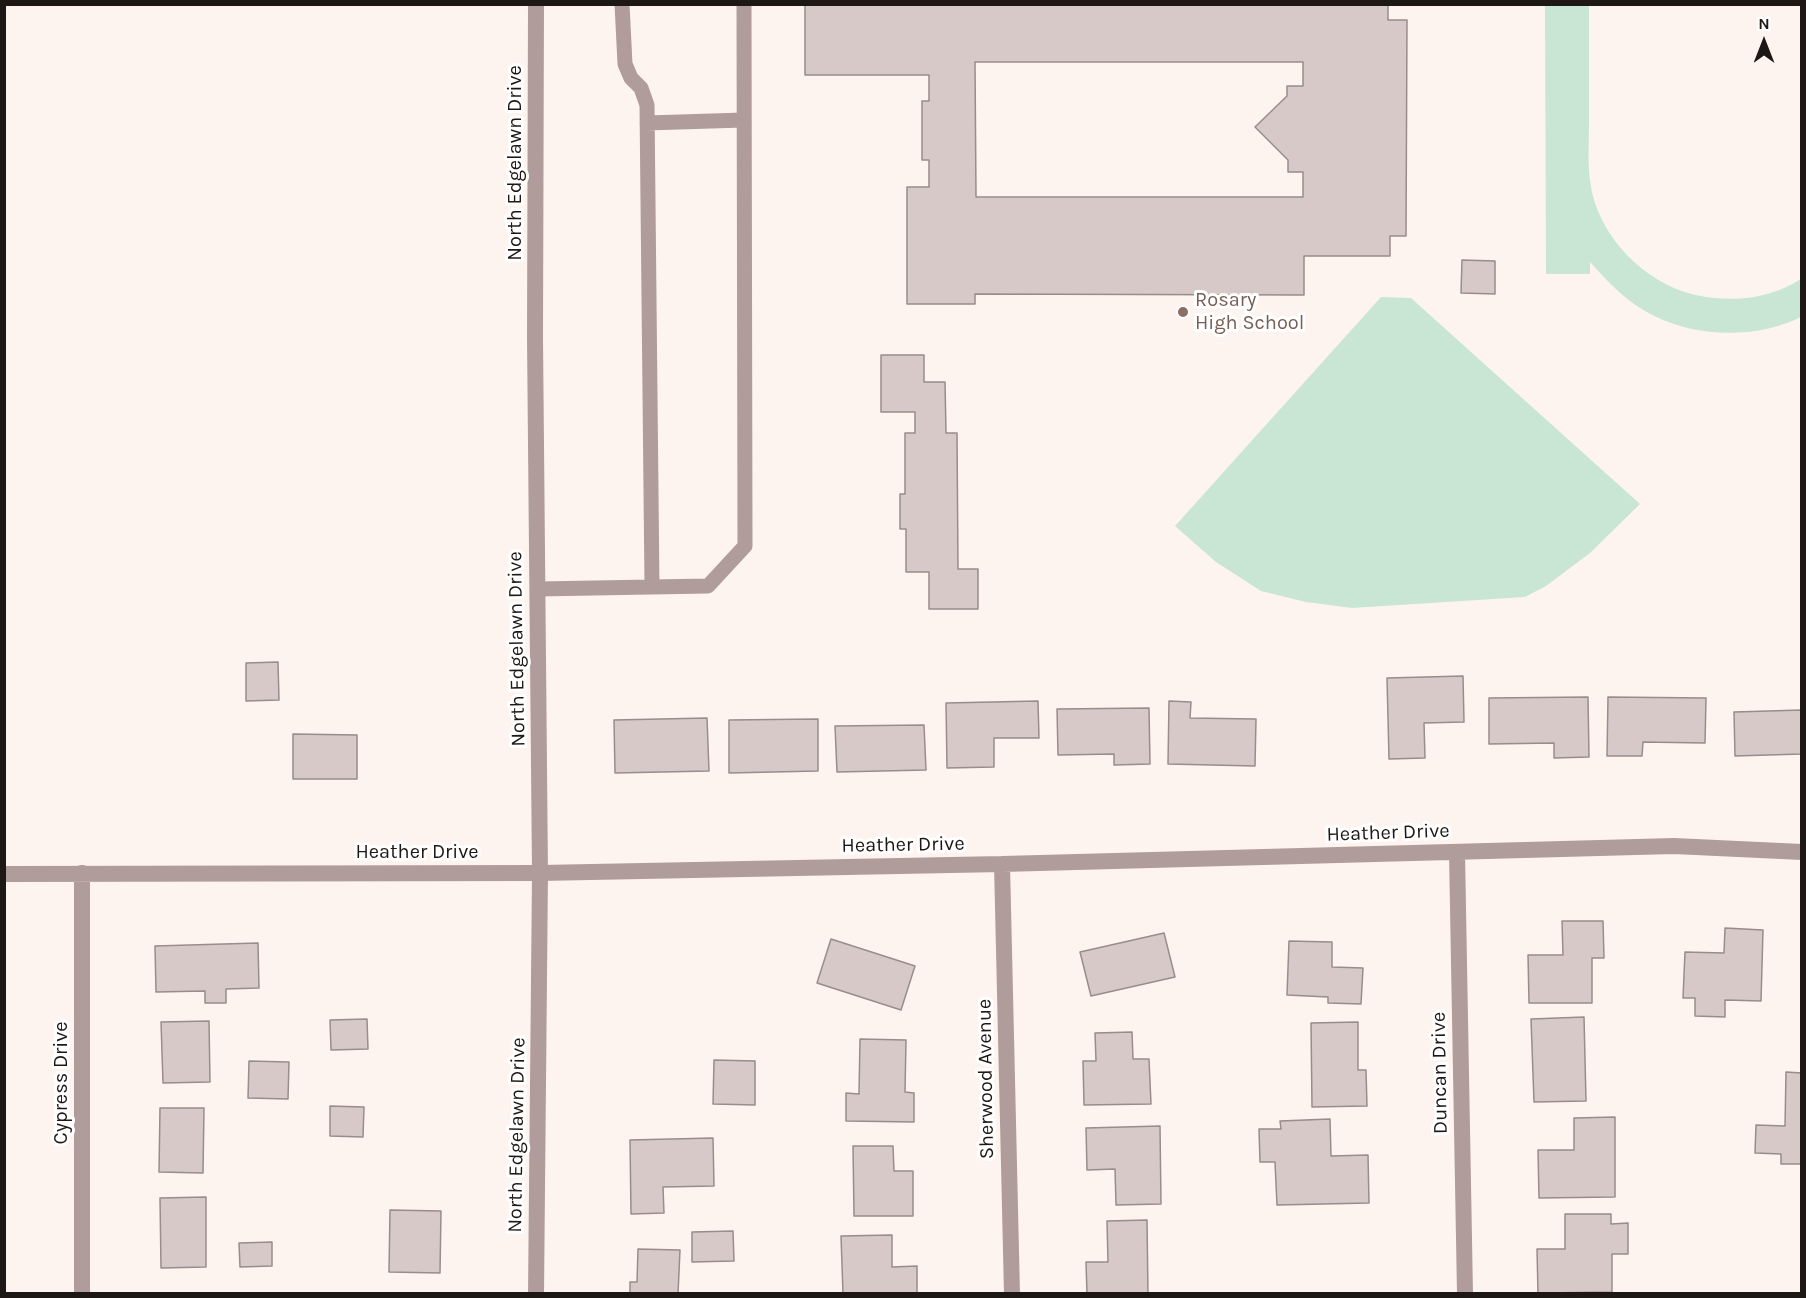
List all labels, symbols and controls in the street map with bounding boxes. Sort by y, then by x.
north arrow [1734,12,1794,72]
text: N [1758,14,1770,33]
street label: North Edgelawn Drive [503,65,527,261]
place label: Rosary High School [1195,288,1304,335]
marker: Rosary High School [1176,305,1190,319]
street label: North Edgelawn Drive [503,551,531,747]
street label: Heather Drive [1326,819,1450,847]
street label: Heather Drive [841,832,965,858]
street label: Heather Drive [355,840,479,864]
street label: Sherwood Avenue [973,999,999,1159]
street label: Duncan Drive [1427,1012,1453,1134]
street label: Cypress Drive [49,1021,73,1145]
street label: North Edgelawn Drive [503,1037,531,1233]

